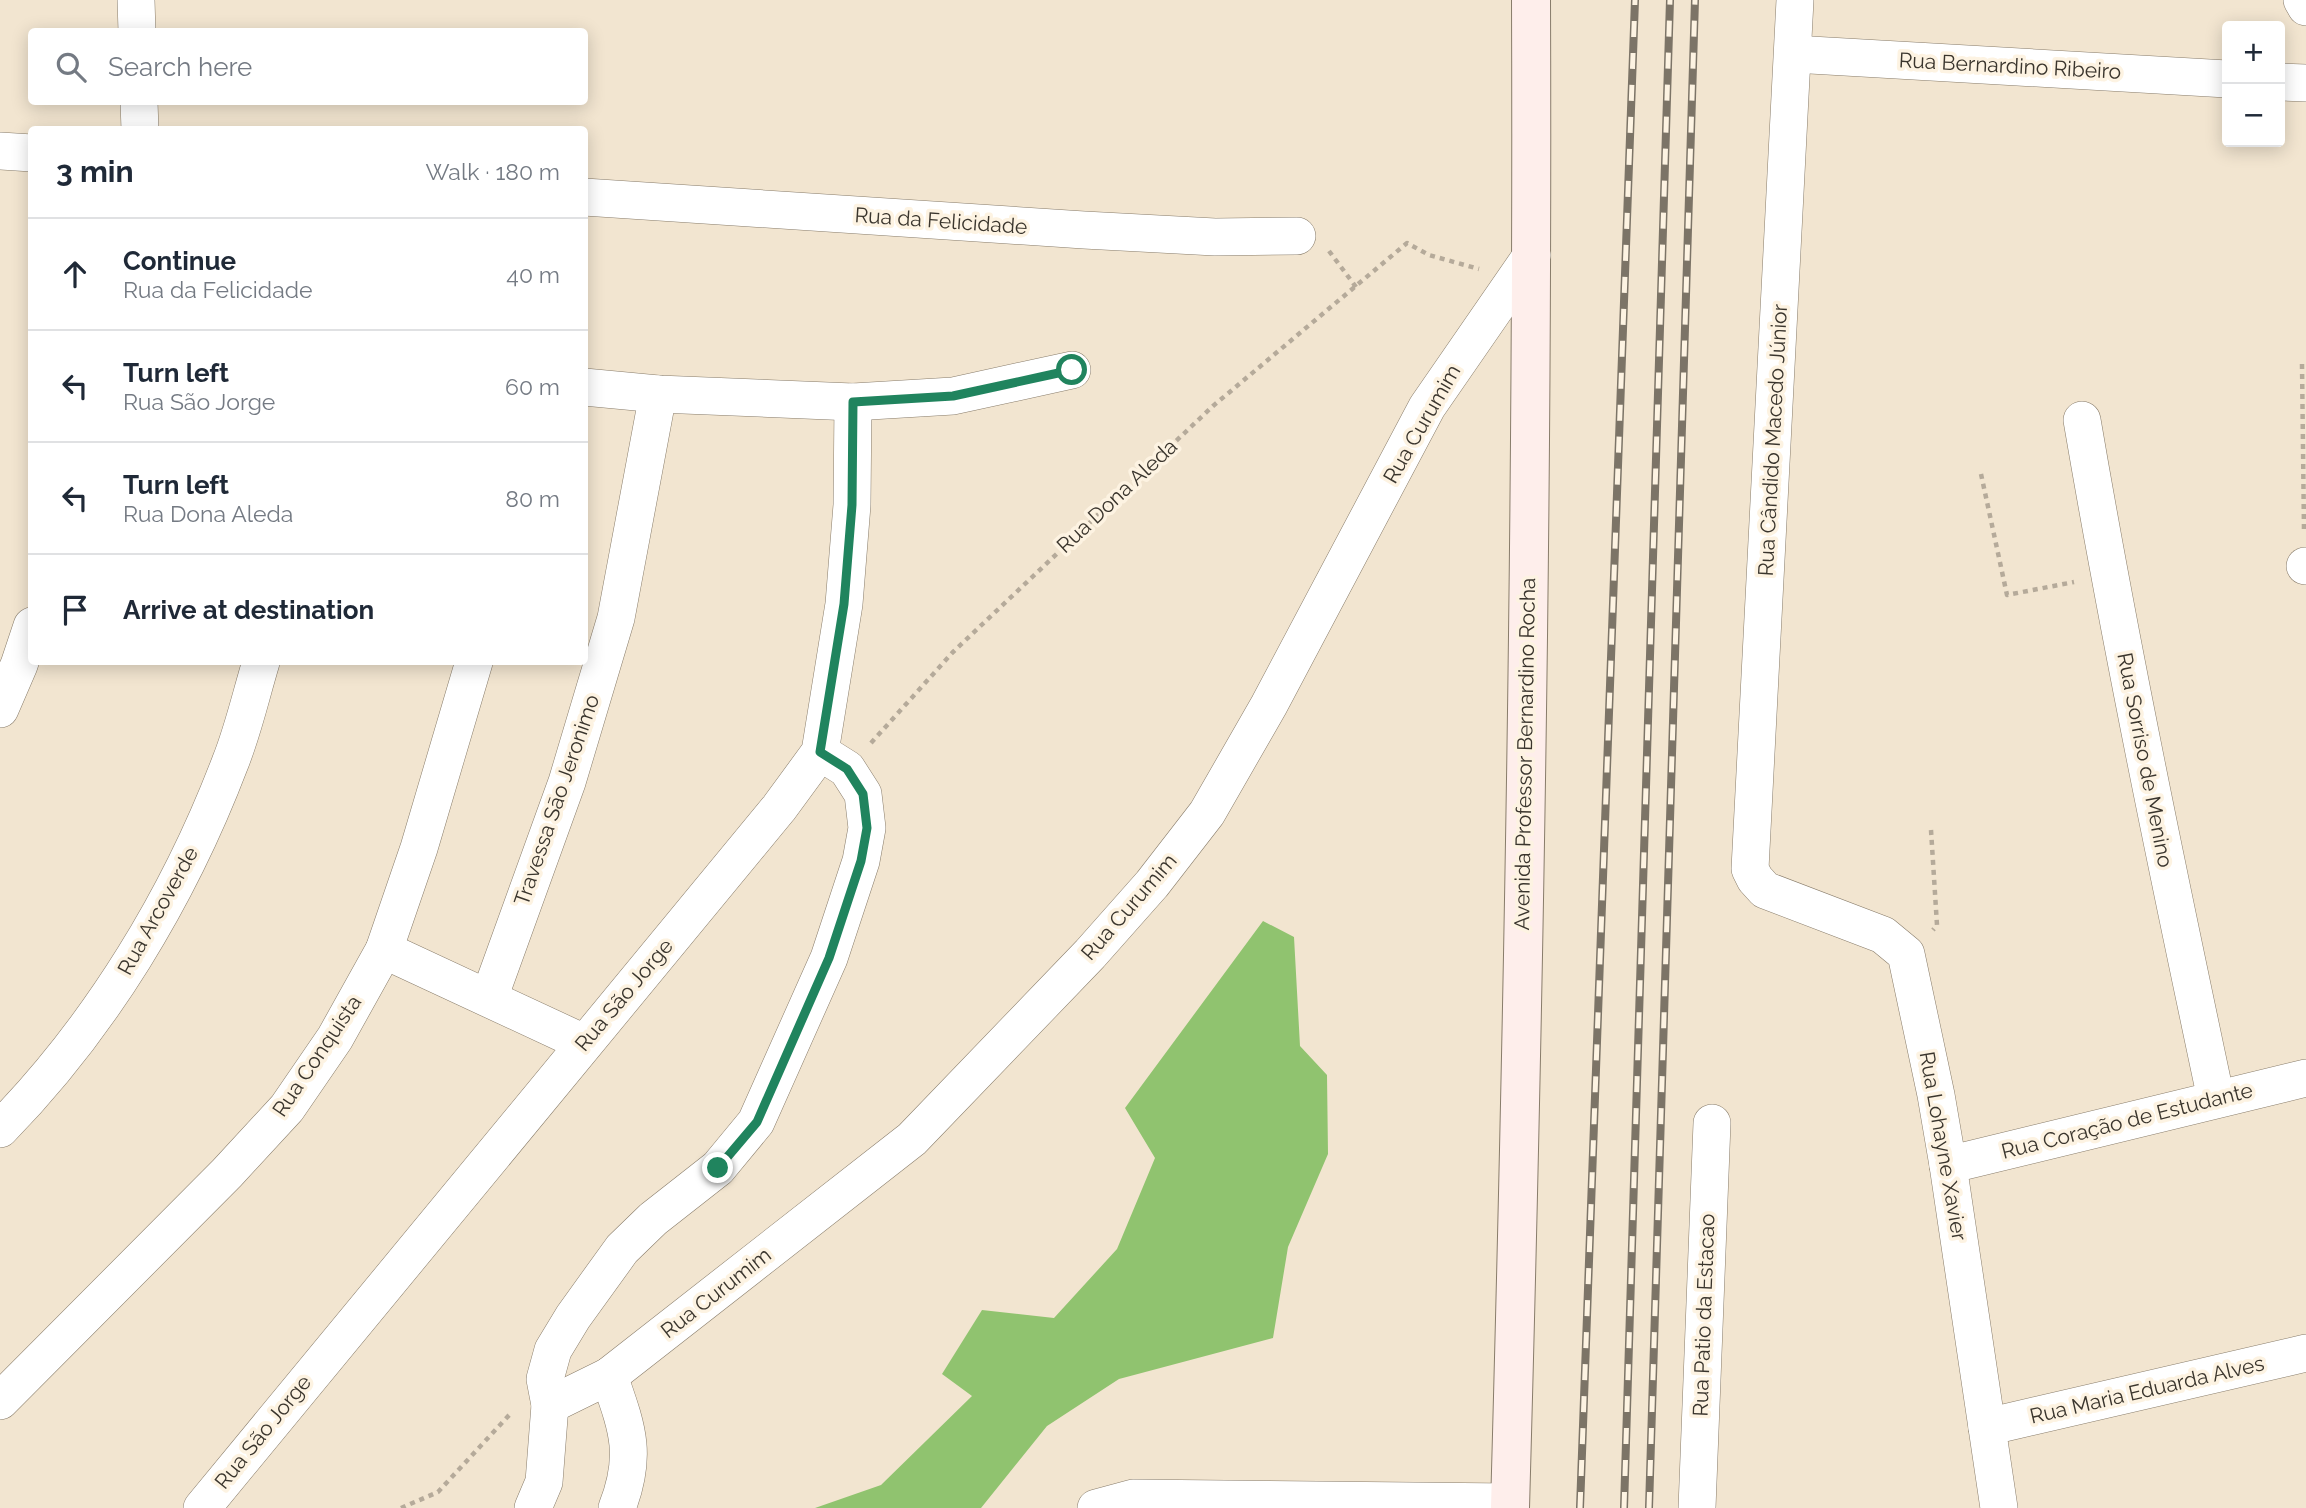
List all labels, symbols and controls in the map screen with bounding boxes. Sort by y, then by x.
map controls [2222,21,2285,147]
button: + [2222,21,2285,84]
search box [28,28,588,105]
street label: Rua Bernardino Ribeiro [1898,47,2122,84]
icon: search [52,48,90,86]
text: Search here [108,52,252,82]
button: − [2222,84,2285,147]
text: 3 min [56,154,134,189]
text: Walk · 180 m [426,158,560,185]
street label: Rua da Felicidade [854,202,1028,239]
text: Continue [123,246,236,276]
icon: ahead [56,255,94,293]
text: 40 m [506,261,560,288]
text: Rua da Felicidade [123,276,312,303]
street label: Rua Cândido Macedo Júnior [1753,303,1792,577]
route start [1056,354,1087,385]
text: Turn left [123,358,229,388]
street label: Rua Curumim [1378,360,1466,487]
icon: left [56,367,94,405]
text: 60 m [505,373,560,400]
text: Rua São Jorge [123,388,275,415]
street label: Rua Dona Aleda [1051,433,1182,558]
text: Turn left [123,470,229,500]
icon: left [56,479,94,517]
text: 80 m [505,485,560,512]
text: Rua Dona Aleda [123,500,293,527]
street label: Avenida Professor Bernardino Rocha [1509,577,1540,931]
icon: arrive [56,591,94,629]
text: Arrive at destination [123,595,374,625]
street label: Rua Sorriso de Menino [2112,650,2179,869]
street label: Travessa Sāo Jeronimo [509,691,604,909]
street label: Rua Arcoverde [112,842,203,979]
street label: Rua Curumim [1076,848,1182,965]
street label: Rua São Jorge [569,933,678,1056]
street label: Rua Conquista [267,990,366,1121]
street label: Rua Lohayne Xavier [1915,1049,1973,1243]
street label: Rua Coração de Estudante [1999,1077,2255,1164]
route end [702,1152,733,1183]
street label: Rua Patio da Estacao [1687,1213,1720,1417]
street label: Rua Curumim [656,1242,776,1343]
street label: Rua Maria Eduarda Alves [2027,1350,2267,1429]
street label: Rua São Jorge [209,1370,316,1494]

